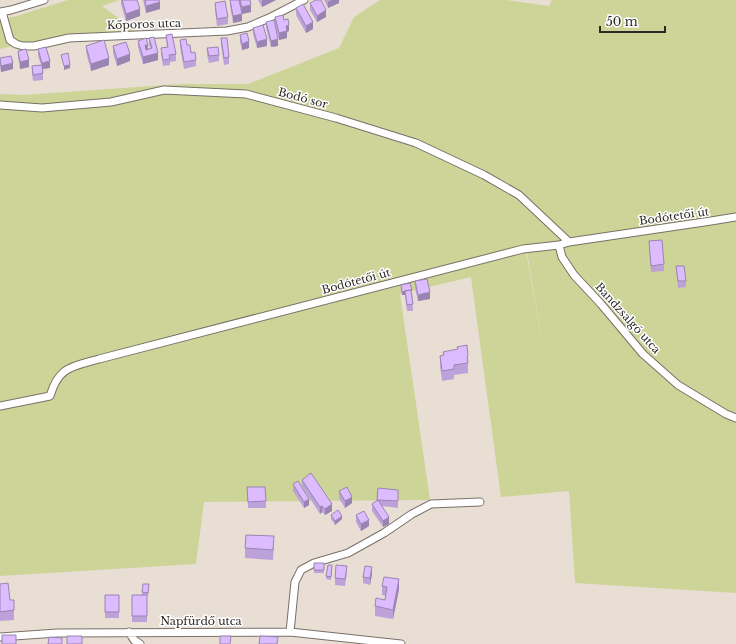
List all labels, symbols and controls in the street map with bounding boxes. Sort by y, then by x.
scale bar [600,8,665,34]
text: 50 m [606,14,638,29]
street label: Kőporos utca [107,16,182,32]
street label: Bodó sor [277,85,330,112]
street label: Bodótetői út [638,204,711,228]
street label: Bodótetői út [320,265,393,297]
street label: Bandzsalgó utca [592,280,664,357]
street label: Napfürdő utca [160,614,243,628]

